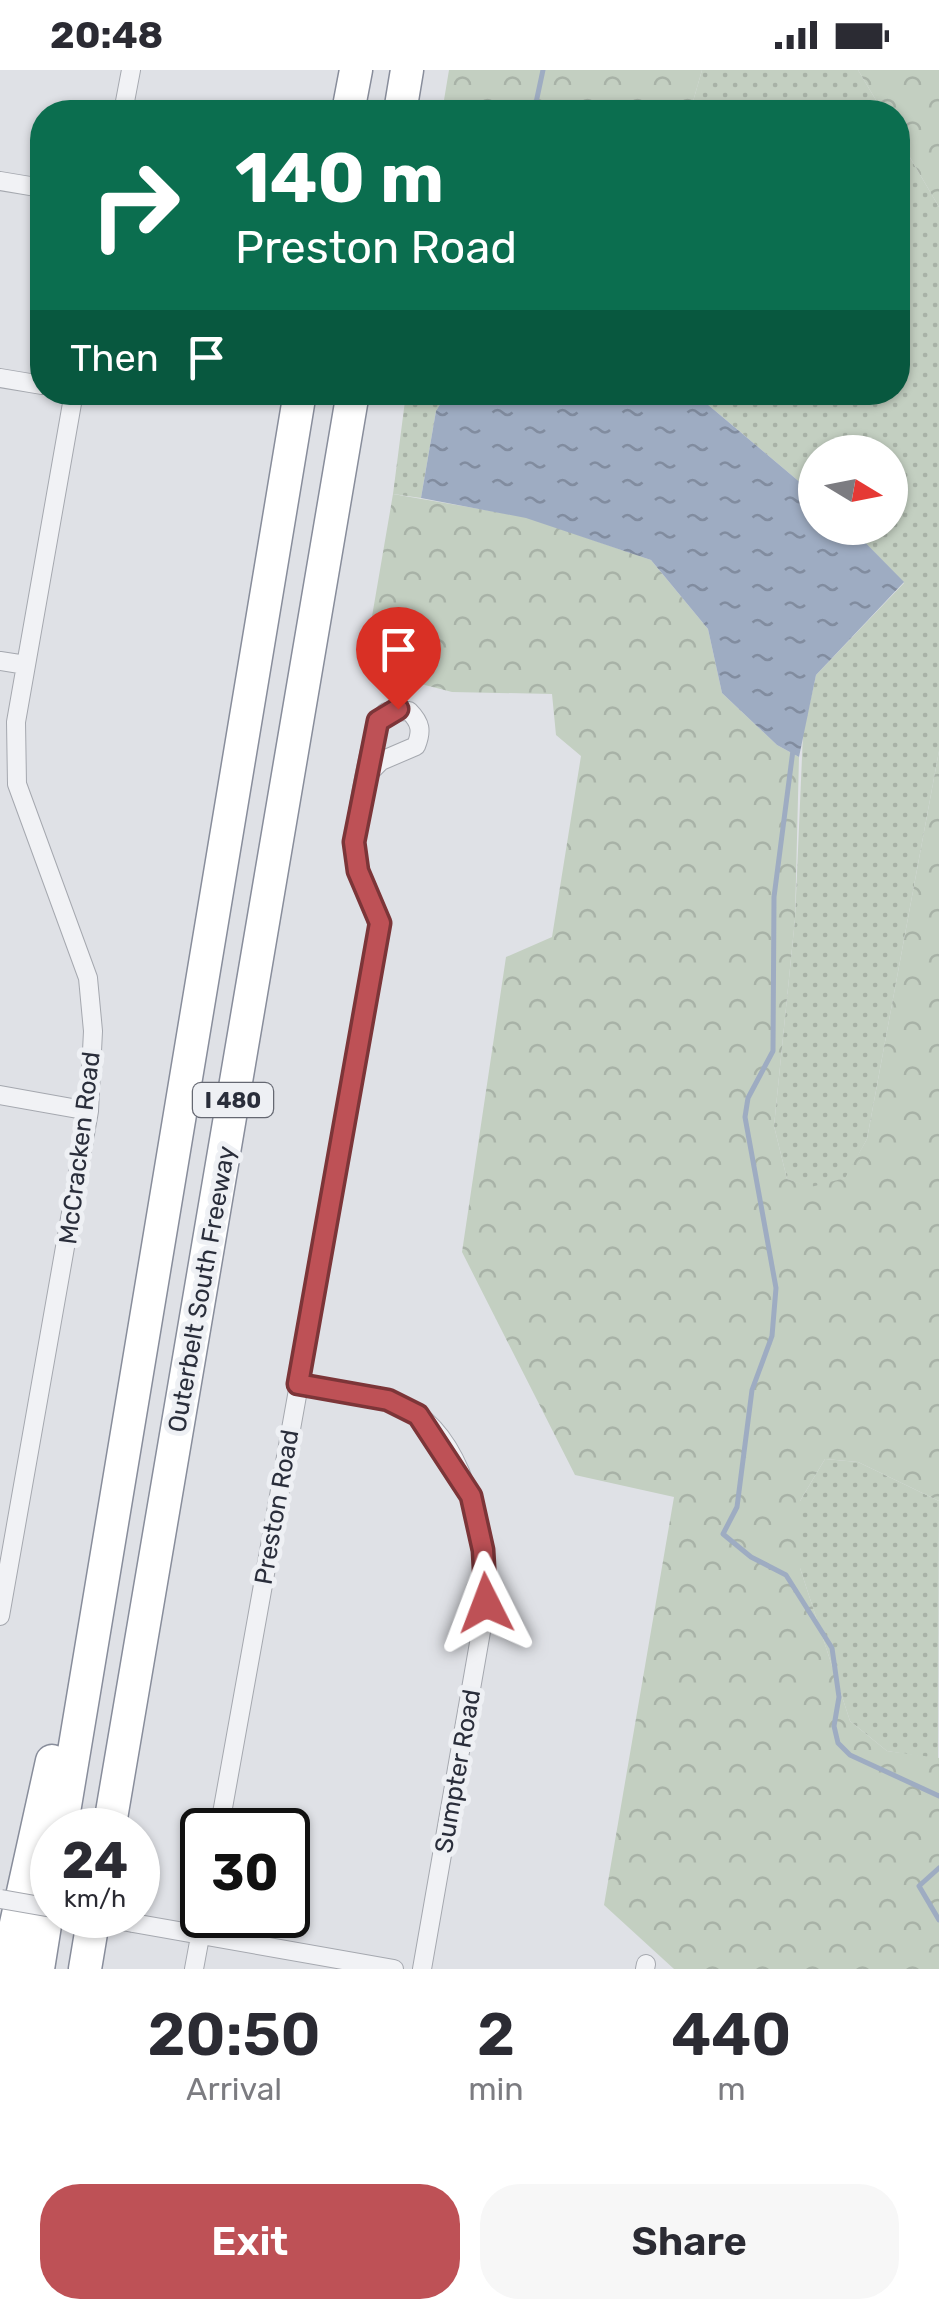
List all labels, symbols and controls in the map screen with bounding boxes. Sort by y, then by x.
text: 20:48 [50,12,163,58]
text: 140 m [235,137,444,220]
icon: right [70,140,200,270]
text: Preston Road [235,221,517,274]
icon: arrive [179,330,234,385]
text: Then [70,335,159,381]
north arrow [798,435,908,545]
map controls [798,435,908,545]
pin [356,607,441,710]
icon: arrive [371,622,426,677]
street label: McCracken Road [53,1050,106,1246]
road number: I 480 [193,1083,273,1117]
street label: Outerbelt South Freeway [162,1143,241,1435]
street label: Preston Road [249,1427,304,1587]
position arrow [434,1551,538,1655]
street label: Sumpter Road [429,1687,486,1855]
speed limit sign: 30 [180,1808,310,1938]
text: 24 [62,1831,128,1891]
text: km/h [64,1884,126,1913]
text: 20:50 [148,1999,321,2070]
text: 2 [477,1999,515,2070]
text: 440 [671,1999,791,2070]
text: Arrival [186,2070,282,2108]
text: min [468,2070,524,2108]
text: m [717,2070,746,2108]
button: Exit [40,2184,460,2299]
button: Share [480,2184,899,2299]

